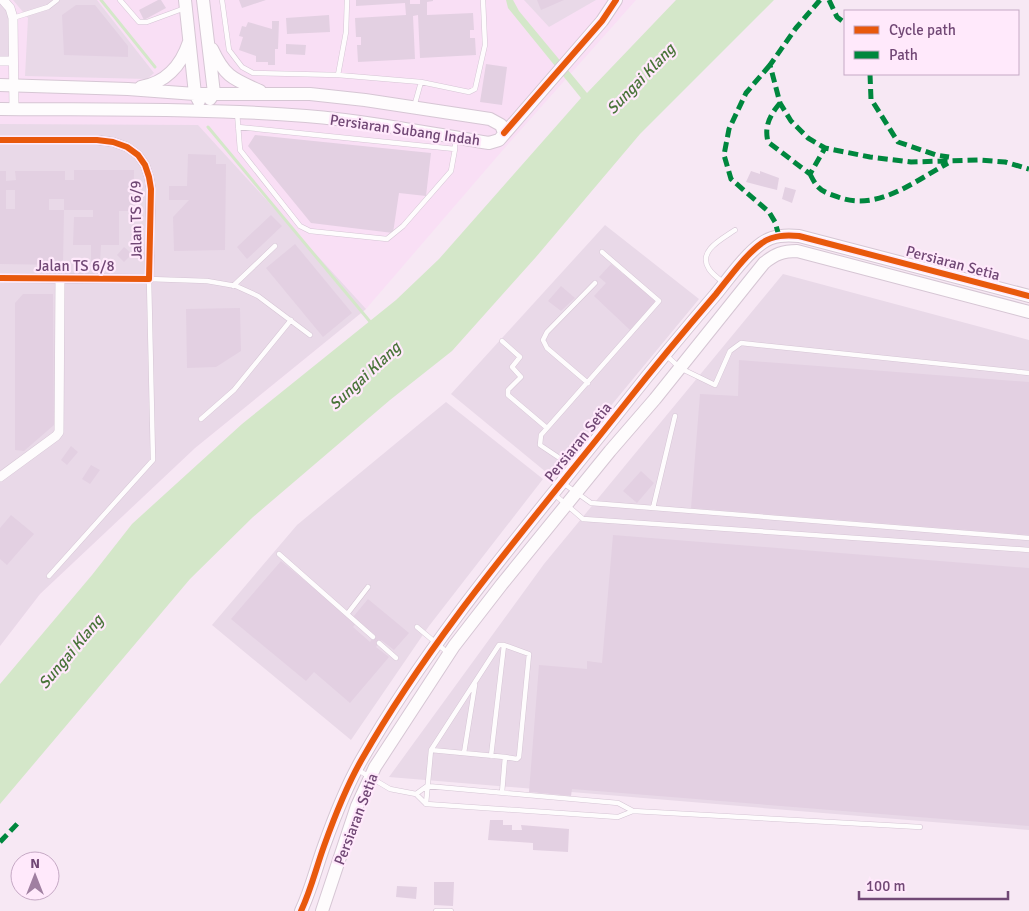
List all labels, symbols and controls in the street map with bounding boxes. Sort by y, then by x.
legend [844,10,1019,75]
text: Cycle path [889,21,956,39]
water label: Sungai Klang [602,38,681,118]
text: Path [889,46,918,64]
street label: Persiaran Subang Indah [329,111,481,149]
street label: Jalan TS 6/9 [126,180,146,260]
street label: Persiaran Setia [904,242,1002,284]
street label: Jalan TS 6/8 [36,257,115,275]
water label: Sungai Klang [325,337,406,414]
street label: Persiaran Setia [541,399,615,485]
water label: Sungai Klang [34,610,109,693]
street label: Persiaran Setia [330,771,382,867]
north arrow [10,851,60,901]
text: N [30,855,40,872]
scale bar [859,868,1008,900]
text: 100 m [866,877,906,895]

